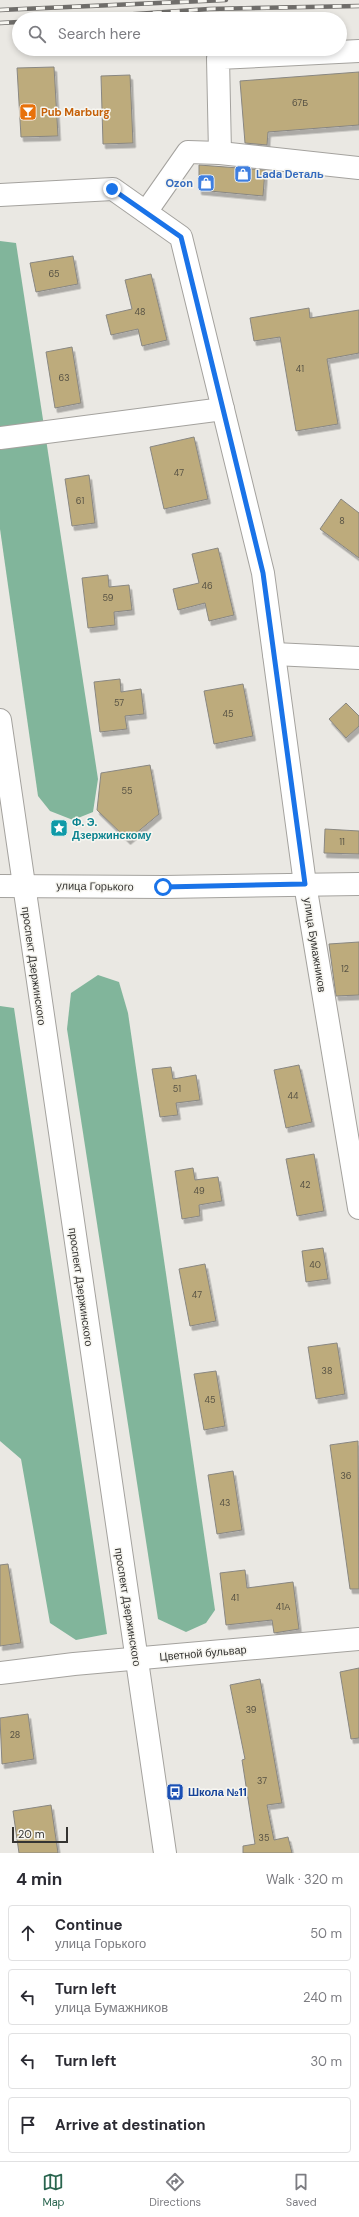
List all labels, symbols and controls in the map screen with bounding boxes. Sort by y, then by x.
search box [12,12,347,56]
icon: search [26,23,48,45]
text: Search here [58,24,141,44]
house number: 67Б [292,97,308,109]
bar icon: Pub Marburg [18,102,38,122]
place label: Pub Marburg [41,105,110,119]
shop icon: Lada Dеталь [233,164,253,184]
place label: Lada Dеталь [256,167,324,181]
shop icon: Ozon [196,173,216,193]
place label: Ozon [165,176,193,190]
route end [103,180,121,198]
house number: 65 [49,268,59,280]
house number: 48 [135,306,145,318]
house number: 41 [296,363,304,375]
house number: 63 [59,372,69,384]
house number: 47 [174,467,184,479]
house number: 61 [76,495,84,507]
house number: 8 [339,515,345,527]
house number: 46 [201,580,213,592]
house number: 59 [103,592,114,604]
house number: 57 [114,697,124,709]
house number: 45 [223,708,233,720]
house number: 55 [122,785,132,797]
place label: Ф. Э. Дзержинскому [72,815,152,842]
place icon: Ф. Э. Дзержинскому [49,818,69,838]
house number: 11 [339,836,345,848]
street label: улица Горького [56,878,134,894]
route start [154,878,172,896]
street label: улица Бумажников [301,897,329,993]
street label: проспект Дзержинского [19,906,49,1026]
house number: 12 [341,963,349,975]
house number: 51 [173,1083,181,1095]
house number: 44 [288,1090,299,1102]
house number: 42 [300,1179,310,1191]
house number: 49 [193,1185,205,1197]
street label: проспект Дзержинского [66,1227,96,1347]
house number: 40 [309,1259,321,1271]
house number: 47 [192,1289,202,1301]
house number: 38 [322,1365,332,1377]
house number: 45 [205,1394,215,1406]
house number: 36 [341,1470,352,1482]
house number: 43 [220,1497,230,1509]
street label: проспект Дзержинского [112,1547,144,1667]
house number: 41 [231,1592,239,1604]
house number: 41А [276,1601,290,1613]
street label: Цветной бульвар [159,1642,247,1664]
house number: 39 [246,1704,257,1716]
house number: 28 [10,1729,20,1741]
house number: 37 [257,1775,267,1787]
bus stop icon: Школа №11 [165,1782,185,1802]
place label: Школа №11 [188,1785,247,1799]
scale bar [12,1825,68,1844]
text: 20 m [18,1827,44,1841]
house number: 35 [259,1832,269,1844]
text: 4 min [16,1868,62,1890]
text: Walk · 320 m [266,1871,343,1888]
text: Continue [55,1915,123,1935]
icon: ahead [17,1922,39,1944]
text: 50 m [310,1925,342,1942]
text: улица Горького [55,1935,146,1952]
text: Turn left [55,1979,116,1999]
icon: left [17,1986,39,2008]
text: 240 m [303,1989,342,2006]
text: улица Бумажников [55,1999,168,2016]
icon: left [17,2050,39,2072]
text: Turn left [55,2051,116,2071]
text: 30 m [310,2053,342,2070]
icon: arrive [17,2114,39,2136]
text: Arrive at destination [55,2115,206,2135]
tab: Map [42,2171,65,2209]
tab: Directions [149,2171,201,2209]
tab: Saved [286,2171,317,2209]

